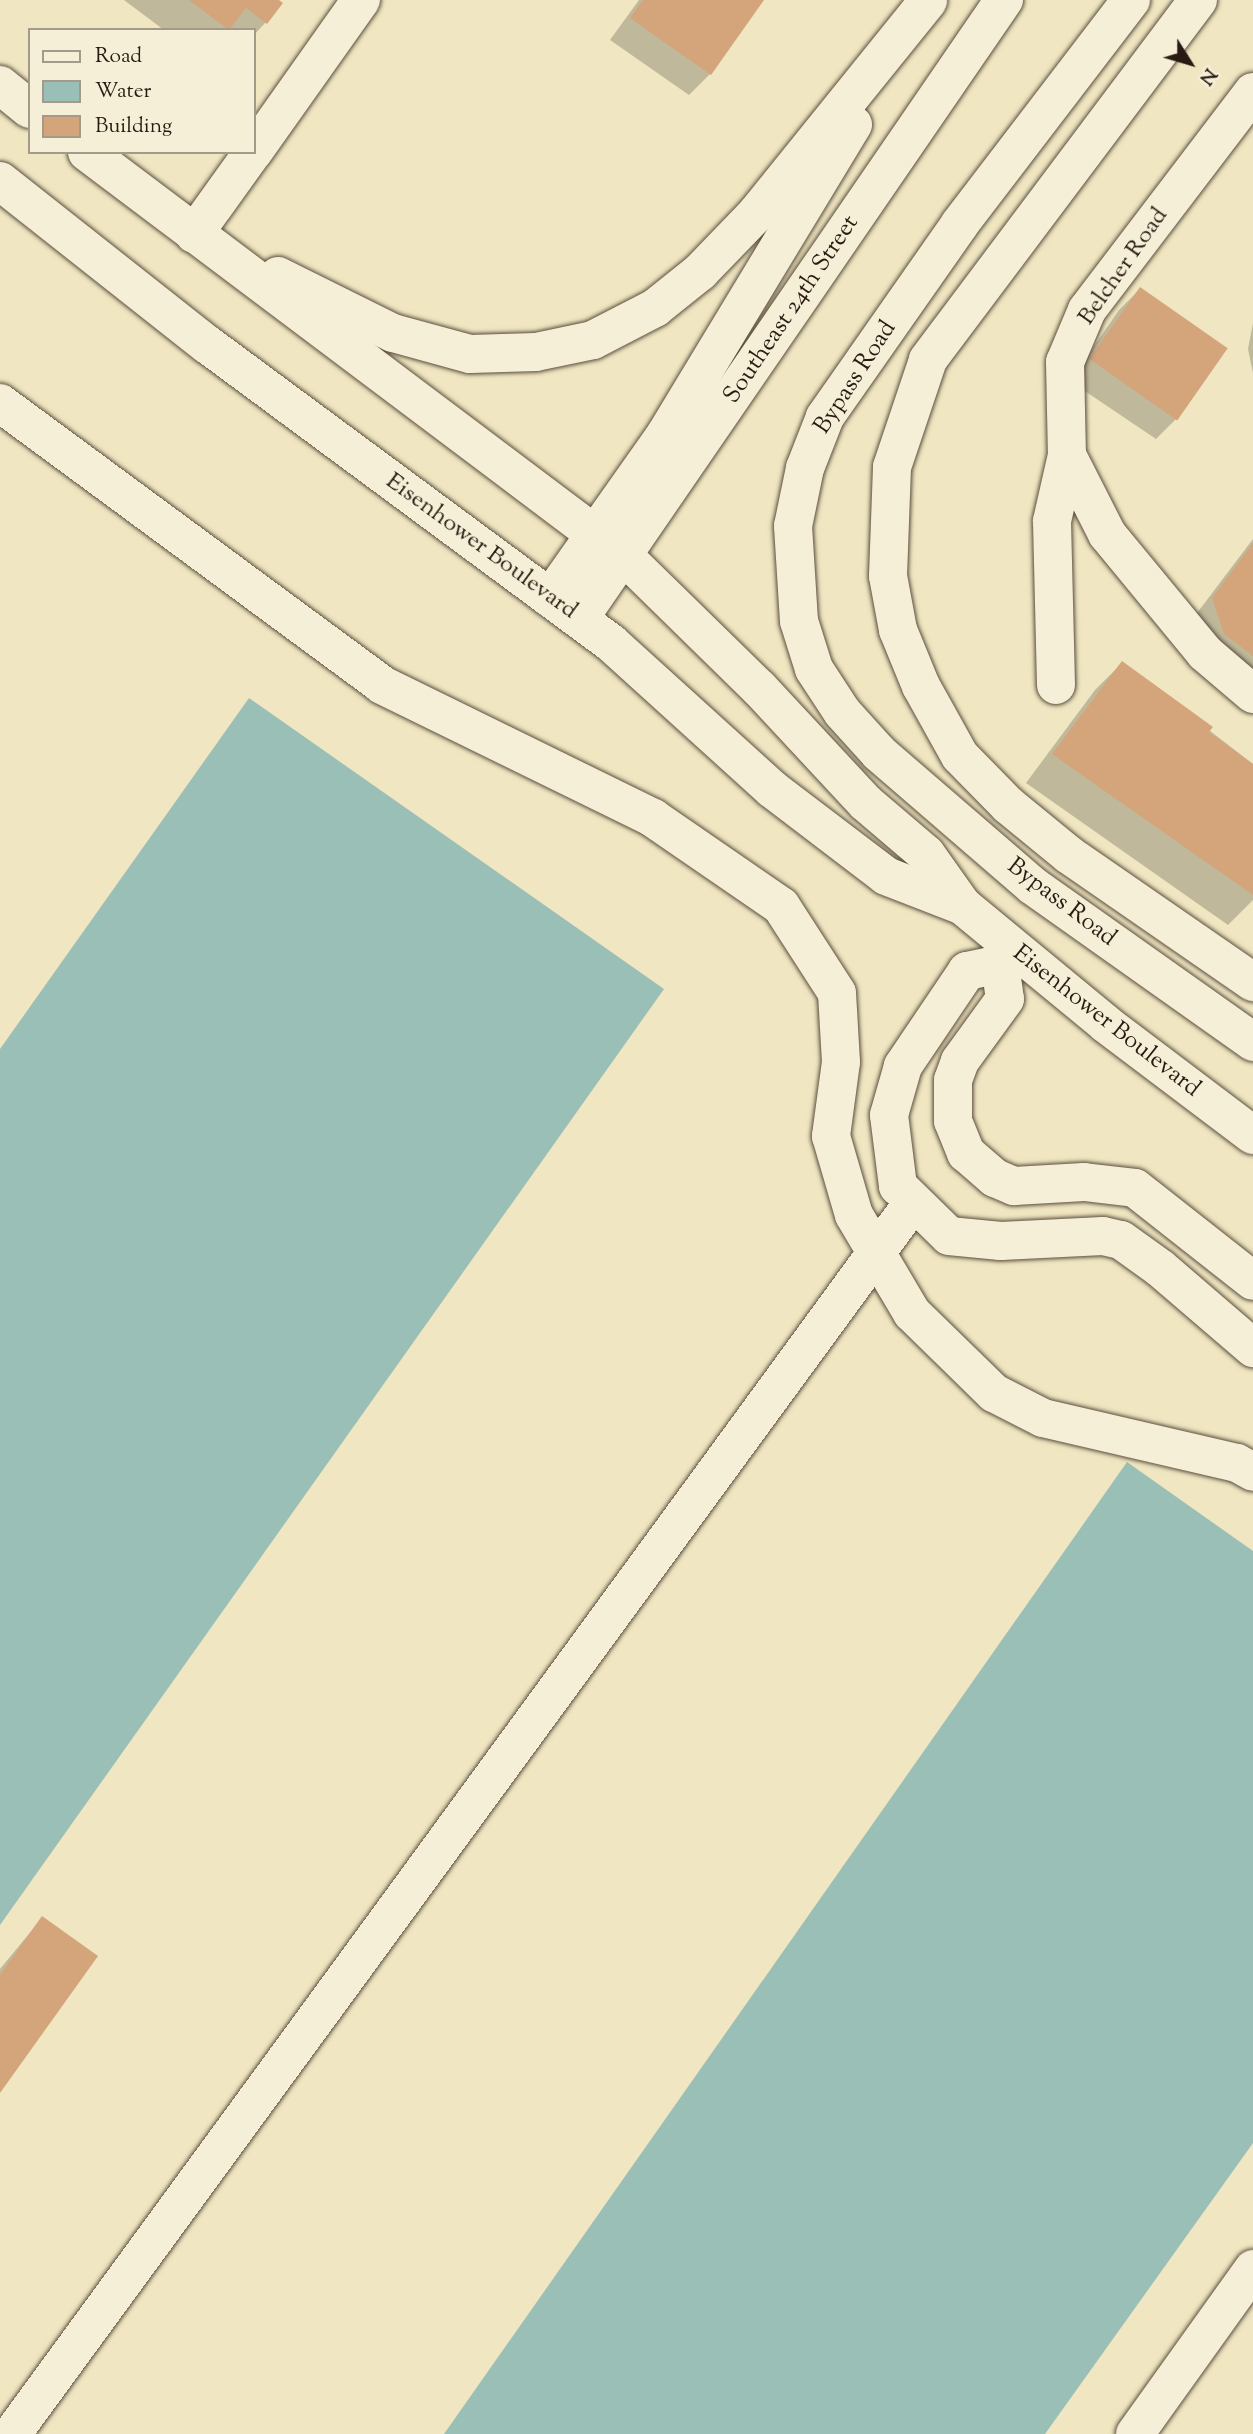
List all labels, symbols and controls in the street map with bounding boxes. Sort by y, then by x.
legend [28,28,256,154]
north arrow [1155,28,1225,98]
text: Road [95,42,142,72]
text: N [1192,62,1223,90]
text: Water [95,77,151,107]
text: Building [95,112,172,142]
street label: Belcher Road [1073,203,1175,331]
street label: Southeast 24th Street [718,210,866,410]
street label: Bypass Road [809,316,903,440]
street label: Eisenhower Boulevard [379,468,583,626]
street label: Bypass Road [1001,853,1121,953]
street label: Eisenhower Boulevard [1006,940,1206,1104]

